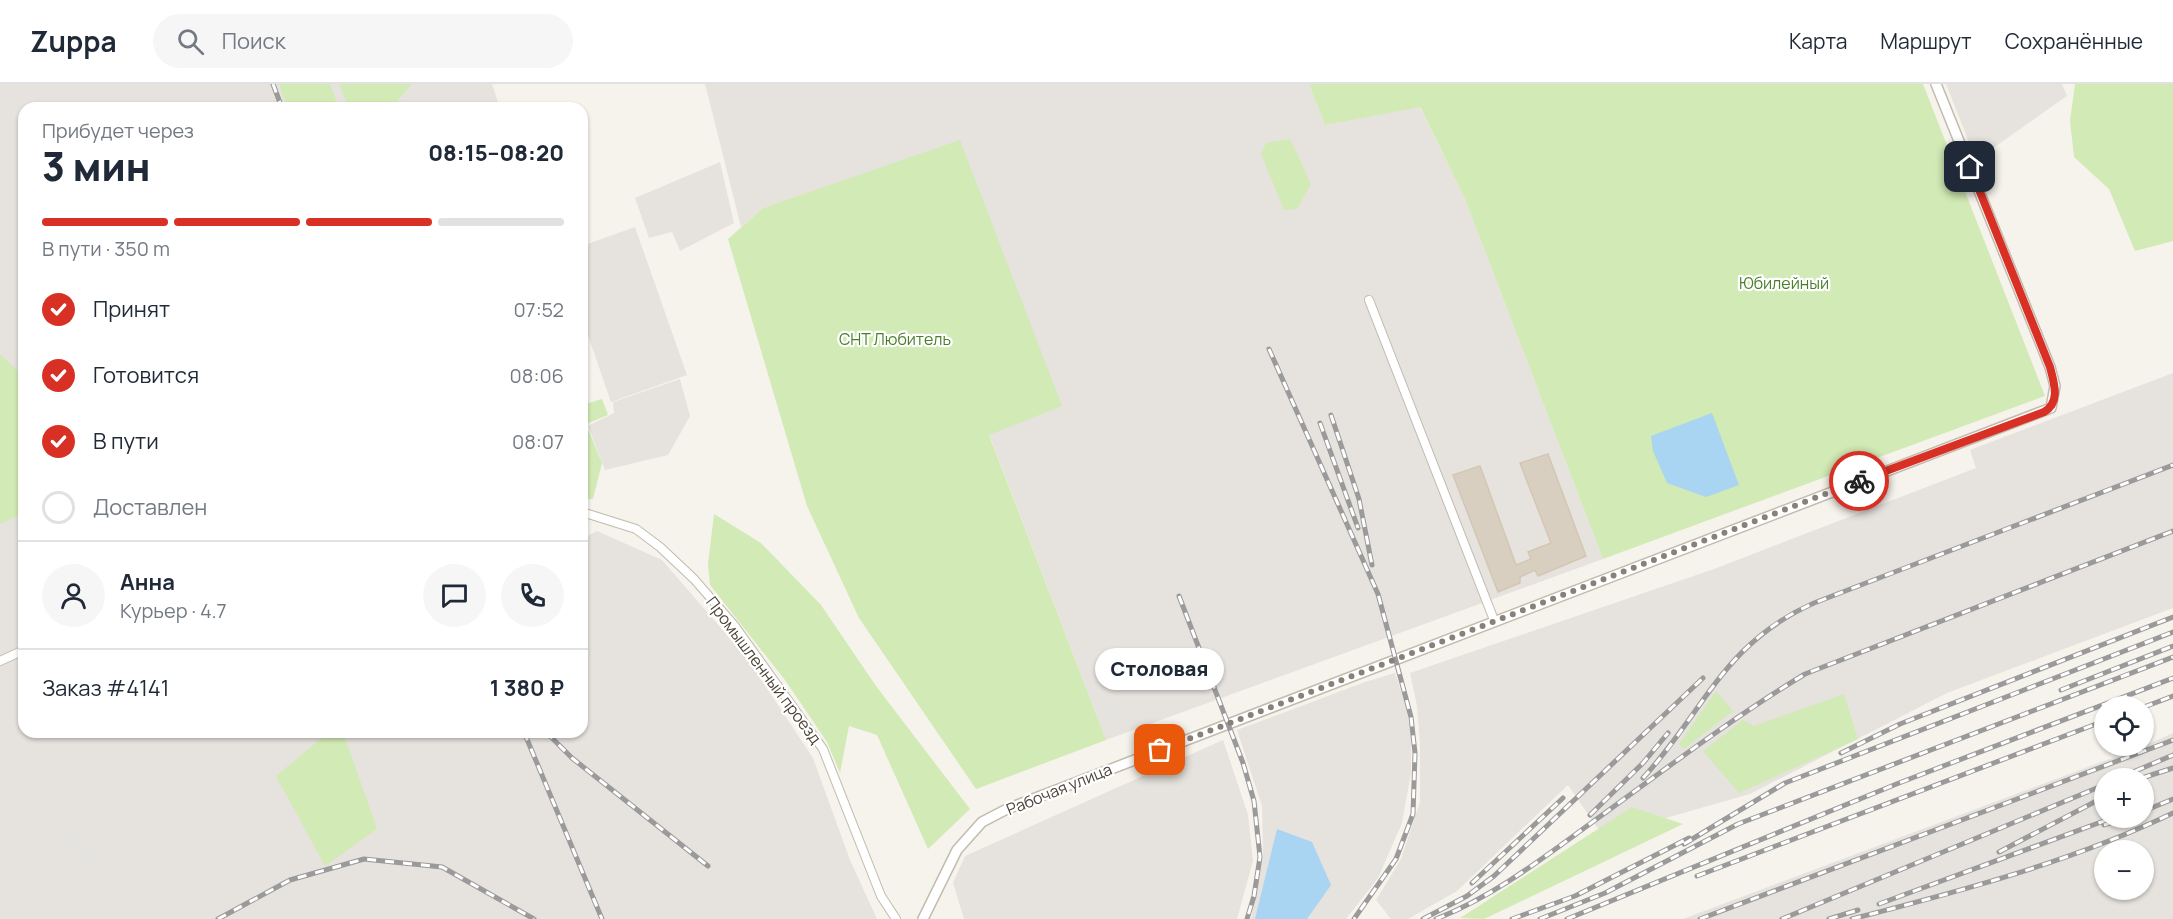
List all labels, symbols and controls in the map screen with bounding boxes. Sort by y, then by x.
search box [153,14,573,68]
text: Zuppa [30,22,117,60]
icon: search [174,25,207,58]
text: Поиск [222,26,286,56]
text: Карта [1789,27,1847,55]
text: Маршрут [1880,27,1972,55]
text: Сохранённые [2005,27,2143,55]
text: Прибудет через [42,117,194,144]
text: 08:15–08:20 [428,138,564,168]
text: 3 мин [42,139,150,193]
pin [1944,141,1995,192]
icon: home [1953,150,1986,183]
text: В пути · 350 m [42,235,170,262]
park label: Юбилейный [1739,272,1829,294]
icon: check [42,293,75,326]
text: Принят [93,294,170,324]
text: 07:52 [513,296,564,323]
park label: СНТ Любитель [839,328,951,350]
icon: check [42,359,75,392]
text: Готовится [93,360,199,390]
text: 08:06 [510,362,564,389]
icon: check [42,425,75,458]
text: В пути [93,426,159,456]
text: 08:07 [512,428,564,455]
courier [1829,451,1889,511]
icon: bike [1843,465,1876,498]
text: Доставлен [93,492,207,522]
button: person [42,564,105,627]
button: chat [423,564,486,627]
button: phone [501,564,564,627]
text: Анна [120,567,175,597]
street label: Промышленный проезд [701,592,827,749]
text: Курьер · 4.7 [120,597,227,624]
callout: Столовая [1096,648,1224,690]
text: Столовая [1111,655,1208,682]
text: Заказ #4141 [42,673,169,703]
text: 1 380 ₽ [490,673,564,703]
map controls [2094,696,2154,900]
button: locate [2094,696,2154,756]
pin [1134,724,1185,775]
icon: bag [1143,733,1176,766]
street label: Рабочая улица [1003,758,1115,820]
button: + [2094,768,2154,828]
button: − [2094,840,2154,900]

